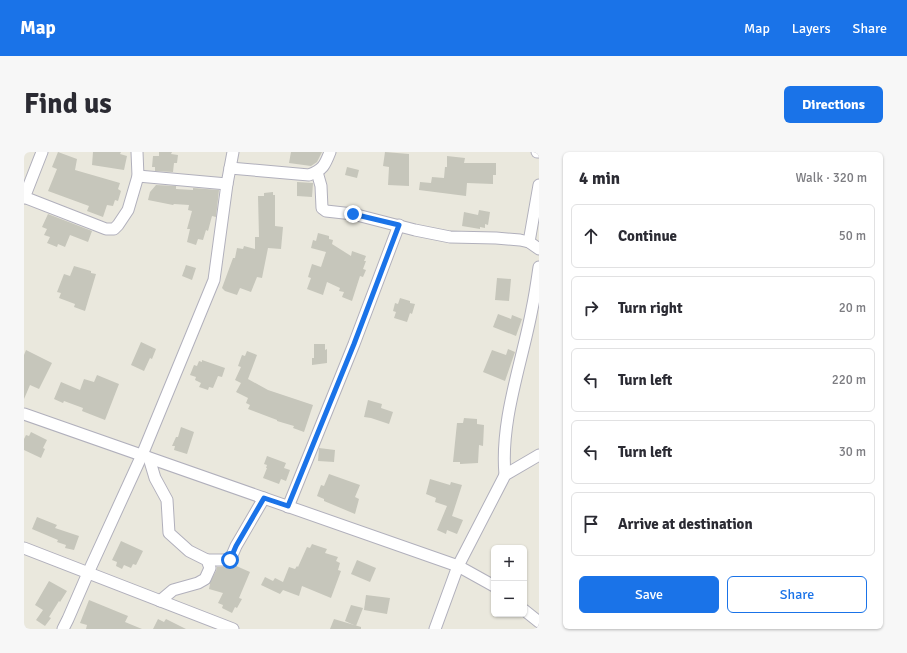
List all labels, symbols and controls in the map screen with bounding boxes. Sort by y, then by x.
text: Map [20,16,56,40]
text: Map [744,20,770,37]
text: Layers [792,20,831,37]
text: Share [853,20,887,37]
button: Directions [784,86,883,123]
text: Find us [24,87,112,121]
text: 4 min [579,168,620,189]
text: Walk · 320 m [796,170,867,186]
route end [344,205,362,223]
icon: ahead [580,225,602,247]
text: Continue [618,227,677,245]
text: 50 m [839,228,866,244]
icon: right [580,297,602,319]
text: Turn right [618,299,683,317]
text: 20 m [839,300,866,316]
icon: left [580,369,602,391]
text: Turn left [618,371,672,389]
text: 220 m [832,372,866,388]
icon: left [580,441,602,463]
text: Turn left [618,443,672,461]
text: 30 m [839,444,866,460]
icon: arrive [580,513,602,535]
text: Arrive at destination [618,515,753,533]
map controls [491,545,527,617]
button: + [491,545,527,581]
route start [221,551,239,569]
button: Save [579,576,719,613]
button: Share [727,576,867,613]
button: − [491,581,527,617]

